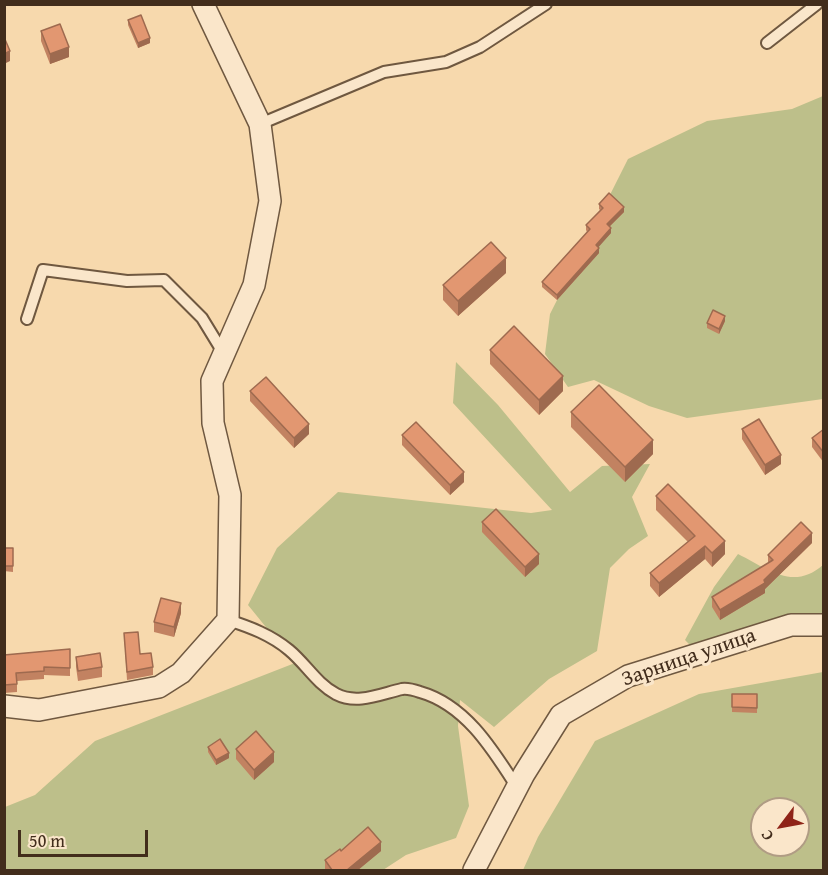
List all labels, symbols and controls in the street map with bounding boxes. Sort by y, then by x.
street label: Зарница улица [619,623,759,693]
north arrow [750,797,810,857]
scale bar [21,818,152,856]
text: С [754,825,779,846]
text: 50 m [29,827,65,854]

